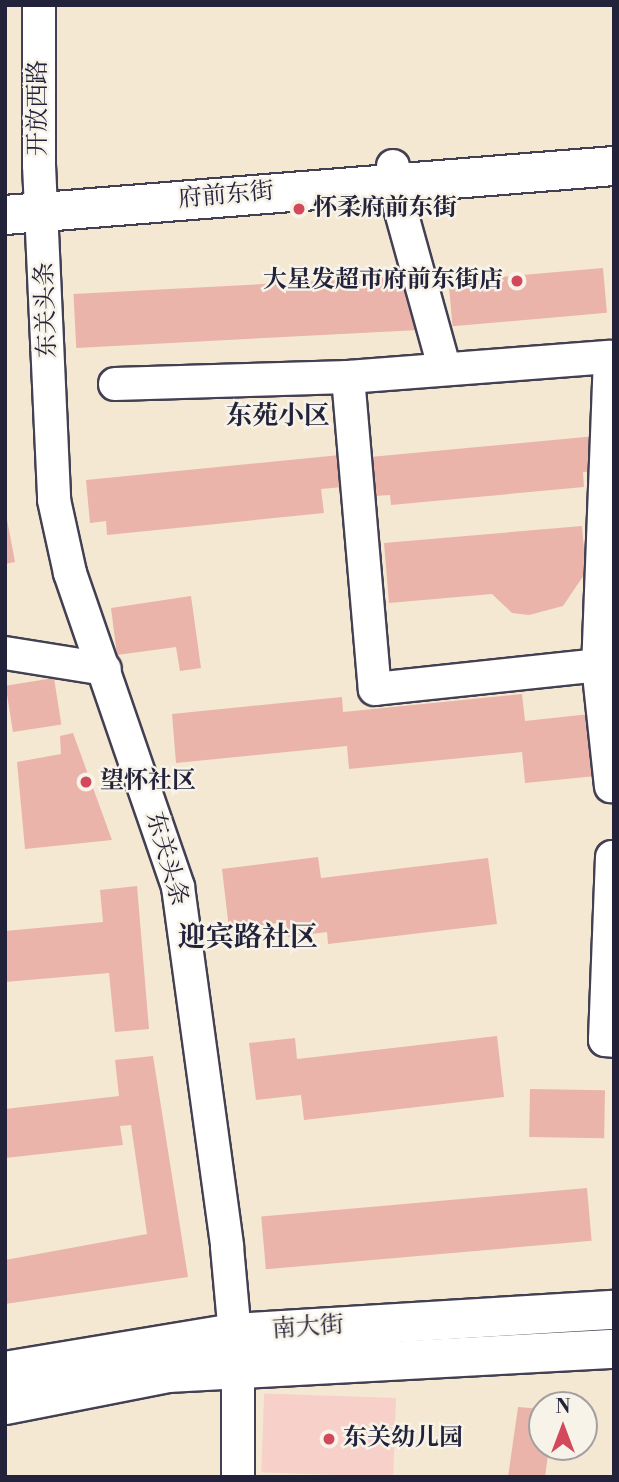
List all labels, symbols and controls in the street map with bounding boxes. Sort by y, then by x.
street label: 开放西路 [25,60,53,156]
street label: 府前东街 [177,177,275,215]
place label: 怀柔府前东街 [313,195,457,223]
marker: 怀柔府前东街 [291,201,307,217]
street label: 东关头条 [31,262,63,358]
place label: 大星发超市府前东街店 [263,267,503,295]
marker: 大星发超市府前东街店 [509,273,525,289]
district label: 东苑小区 [226,401,330,433]
place label: 望怀社区 [100,768,196,796]
marker: 望怀社区 [78,774,94,790]
street label: 东关头条 [139,809,193,909]
district label: 迎宾路社区 [178,921,318,955]
street label: 南大街 [271,1311,345,1345]
north arrow [528,1391,598,1461]
text: N [555,1395,571,1419]
place label: 东关幼儿园 [343,1425,463,1453]
marker: 东关幼儿园 [321,1431,337,1447]

